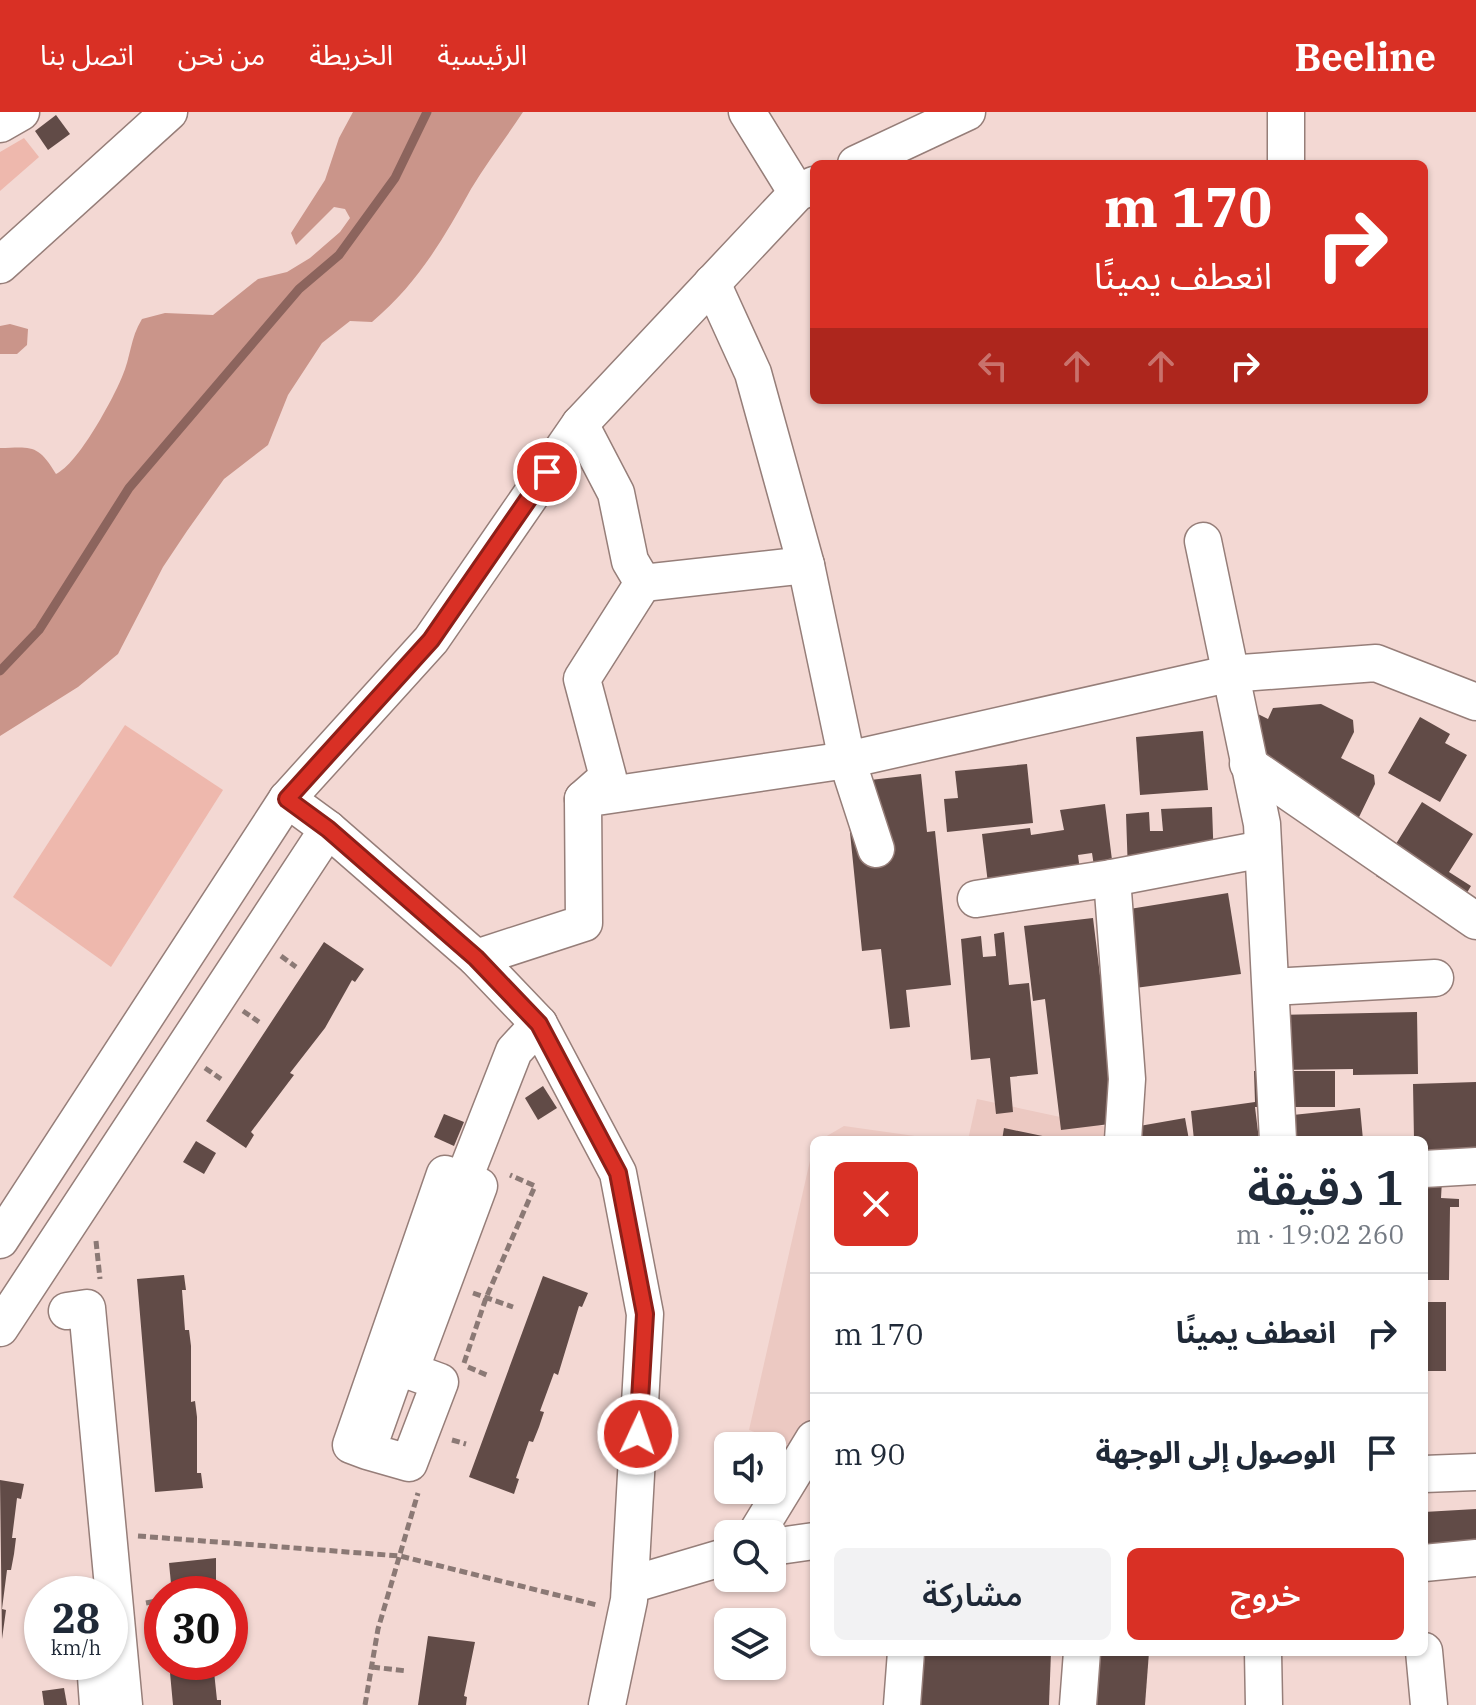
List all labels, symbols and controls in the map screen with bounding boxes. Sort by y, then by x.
text: Beeline [1294,32,1436,81]
text: اتصل بنا [40,36,134,73]
text: من نحن [178,36,265,73]
text: الخريطة [309,36,393,73]
text: الرئيسية [437,36,527,73]
text: 170 m [1104,170,1272,242]
icon: right [1300,192,1404,296]
text: انعطف يمينًا [1094,252,1272,299]
icon: left [971,344,1015,388]
icon: ahead [1055,344,1099,388]
icon: ahead [1139,344,1183,388]
icon: right [1223,344,1267,388]
pin [513,438,581,506]
icon: arrive [525,450,569,494]
text: 1 دقيقة [1248,1156,1404,1218]
button: close [834,1162,918,1246]
text: 260 m · 19:02 [1236,1217,1404,1251]
icon: right [1360,1311,1404,1355]
text: انعطف يمينًا [1176,1312,1336,1351]
text: 170 m [834,1314,924,1353]
position arrow [596,1392,680,1476]
icon: arrive [1360,1431,1404,1475]
map controls [714,1432,786,1680]
button: sound [714,1432,786,1504]
text: الوصول إلى الوجهة [1096,1432,1336,1471]
text: 90 m [834,1434,906,1473]
button: search [714,1520,786,1592]
button: مشاركة [834,1548,1111,1640]
button: خروج [1127,1548,1404,1640]
speed limit sign: 30 [144,1576,248,1680]
text: 28 [52,1592,100,1644]
button: layers [714,1608,786,1680]
text: km/h [51,1634,101,1661]

